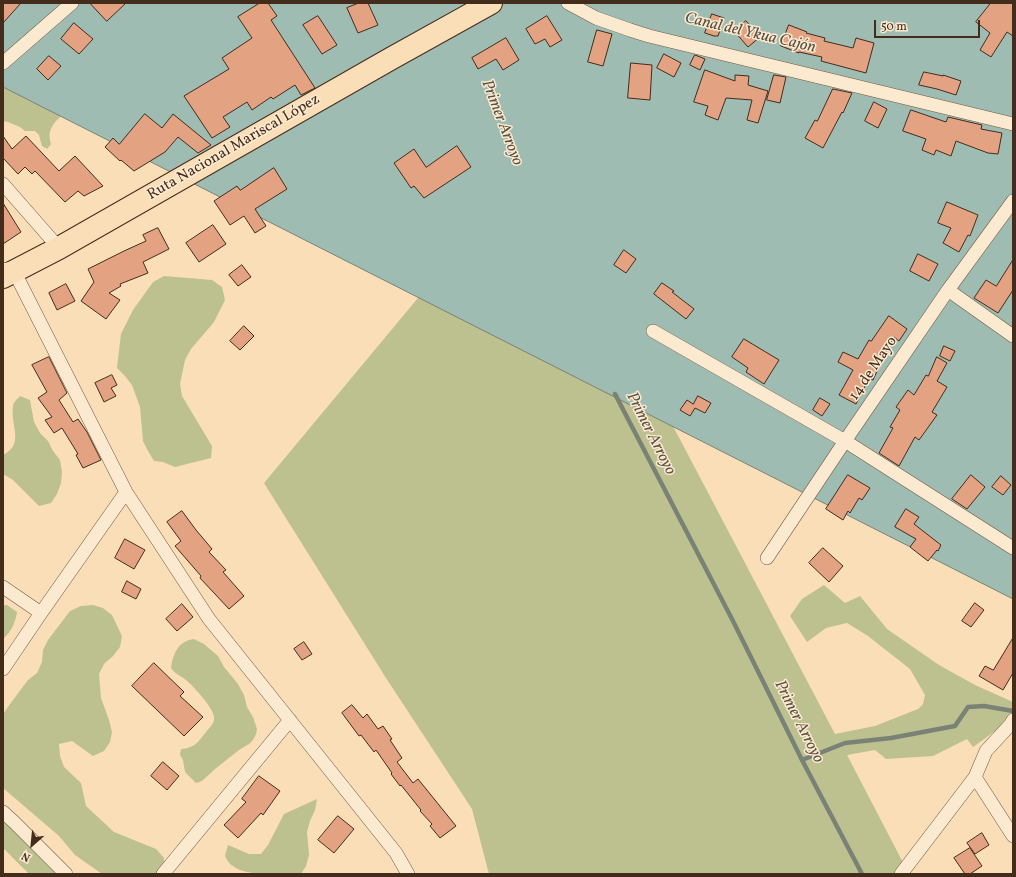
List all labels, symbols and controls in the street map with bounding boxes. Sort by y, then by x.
water label: Canal del Ykua Cajón [683,10,817,58]
scale bar [876,12,982,38]
text: 50 m [881,19,907,35]
water label: Primer Arroyo [476,78,526,168]
street label: Ruta Nacional Mariscal López [145,91,323,205]
street label: 14 de Mayo [846,334,902,404]
water label: Primer Arroyo [621,390,679,478]
water label: Primer Arroyo [769,678,827,766]
north arrow [12,825,52,865]
text: N [19,848,33,865]

